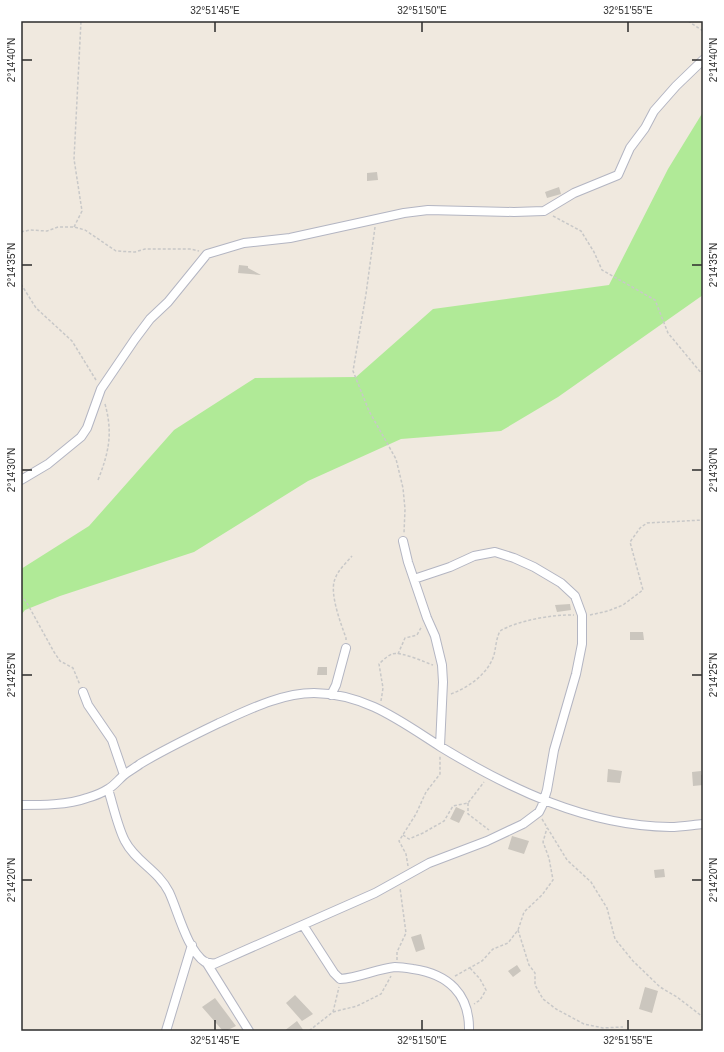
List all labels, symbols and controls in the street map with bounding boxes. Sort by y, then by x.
text: 32°51'45"E [190,5,240,16]
text: 32°51'50"E [397,5,447,16]
text: 32°51'55"E [603,5,653,16]
text: 2°14'40"N [6,38,17,82]
text: 2°14'40"N [708,38,719,82]
text: 2°14'35"N [6,243,17,287]
text: 2°14'35"N [708,243,719,287]
text: 2°14'30"N [6,448,17,492]
text: 2°14'30"N [708,448,719,492]
text: 2°14'25"N [6,653,17,697]
text: 2°14'25"N [708,653,719,697]
text: 2°14'20"N [6,858,17,902]
text: 2°14'20"N [708,858,719,902]
text: 32°51'45"E [190,1035,240,1046]
text: 32°51'50"E [397,1035,447,1046]
text: 32°51'55"E [603,1035,653,1046]

